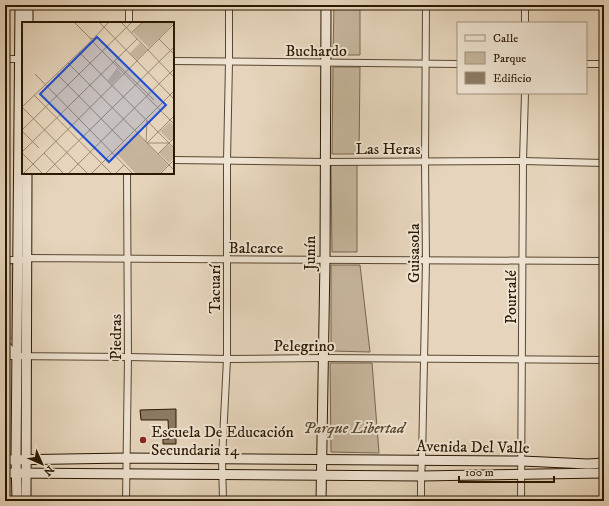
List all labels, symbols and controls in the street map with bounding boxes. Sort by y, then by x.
inset map [22,22,174,174]
legend [457,22,587,94]
text: Calle [493,31,518,46]
street label: Buchardo [285,41,347,61]
text: Parque [493,51,526,66]
text: Edificio [493,71,532,86]
street label: Las Heras [355,139,421,159]
street label: Guisasola [404,223,424,283]
street label: Junín [300,235,320,272]
street label: Balcarce [229,238,284,258]
street label: Tacuarí [205,264,225,313]
street label: Pourtalé [501,270,521,324]
street label: Piedras [106,314,126,360]
street label: Pelegrino [273,336,335,356]
park label: Parque Libertad [303,418,407,438]
place label: Escuela De Educación Secundaria 14 [151,422,294,460]
marker: Escuela De Educación Secundaria 14 [138,435,148,445]
street label: Avenida Del Valle [416,436,530,458]
north arrow [22,444,62,484]
scale bar [459,458,554,484]
text: N [40,462,57,479]
text: 100 m [465,465,494,480]

